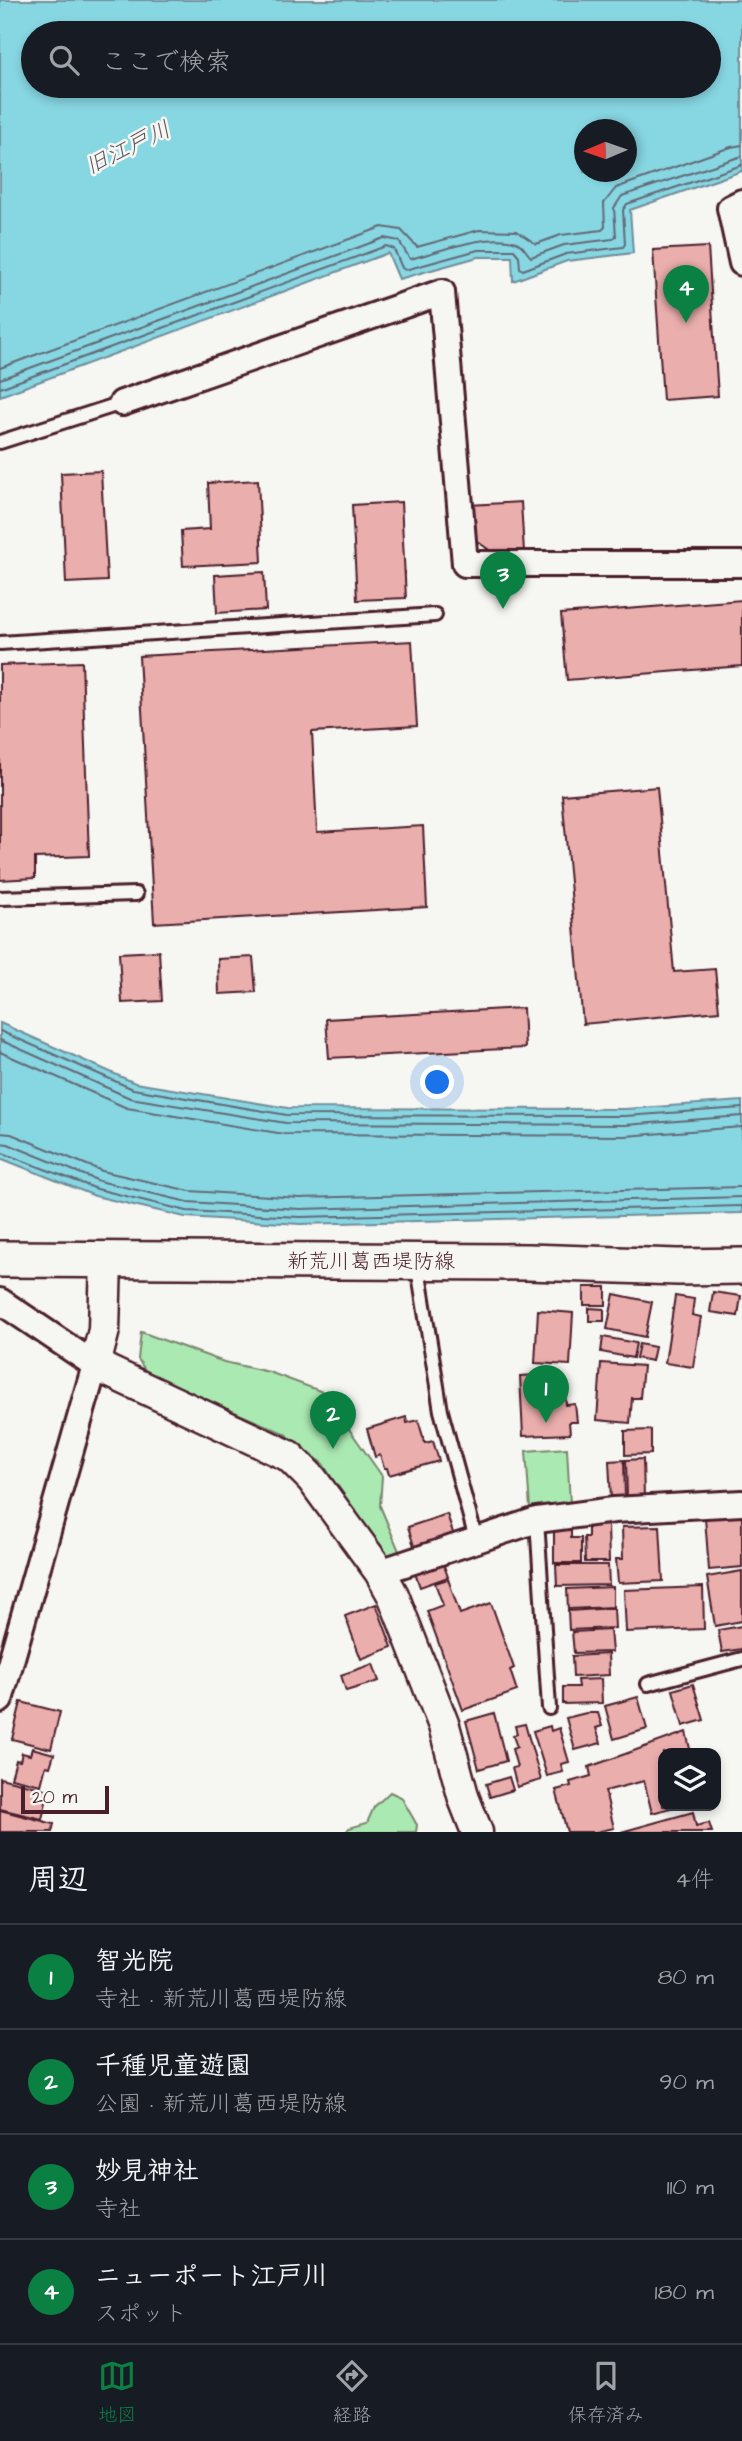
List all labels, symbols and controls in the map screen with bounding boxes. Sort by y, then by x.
search box [21,21,721,98]
icon: search [45,41,83,79]
text: ここで検索 [101,44,231,80]
water label: 旧江戸川 [80,113,176,183]
north arrow [574,119,637,182]
pin: 4 [663,265,709,323]
pin: 3 [480,551,526,609]
your location [420,1065,454,1099]
street label: 新荒川葛西堤防線 [287,1247,455,1276]
pin: 1 [523,1365,569,1423]
pin: 2 [310,1391,356,1449]
map controls [658,1748,721,1811]
button: layers [658,1748,721,1811]
scale bar [21,1783,108,1815]
text: 20 m [32,1784,77,1811]
text: 周辺 [28,1859,88,1901]
text: 4件 [675,1864,714,1896]
text: 智光院 [95,1943,173,1979]
text: 1 [50,1961,52,1993]
text: 80 m [657,1961,714,1993]
text: 寺社 · 新荒川葛西堤防線 [95,1983,347,2015]
text: 千種児童遊園 [95,2048,251,2084]
text: 2 [44,2066,58,2098]
text: 90 m [659,2066,714,2098]
text: 公園 · 新荒川葛西堤防線 [95,2088,347,2120]
text: 妙見神社 [95,2153,199,2189]
text: 3 [45,2171,57,2203]
text: 110 m [666,2171,714,2203]
text: 寺社 [95,2193,141,2225]
text: ニューポート江戸川 [95,2258,328,2294]
text: 4 [43,2276,59,2308]
text: 180 m [655,2276,714,2308]
text: スポット [95,2298,187,2330]
tab: 地図 [98,2357,136,2429]
tab: 経路 [333,2357,371,2429]
tab: 保存済み [568,2357,644,2429]

